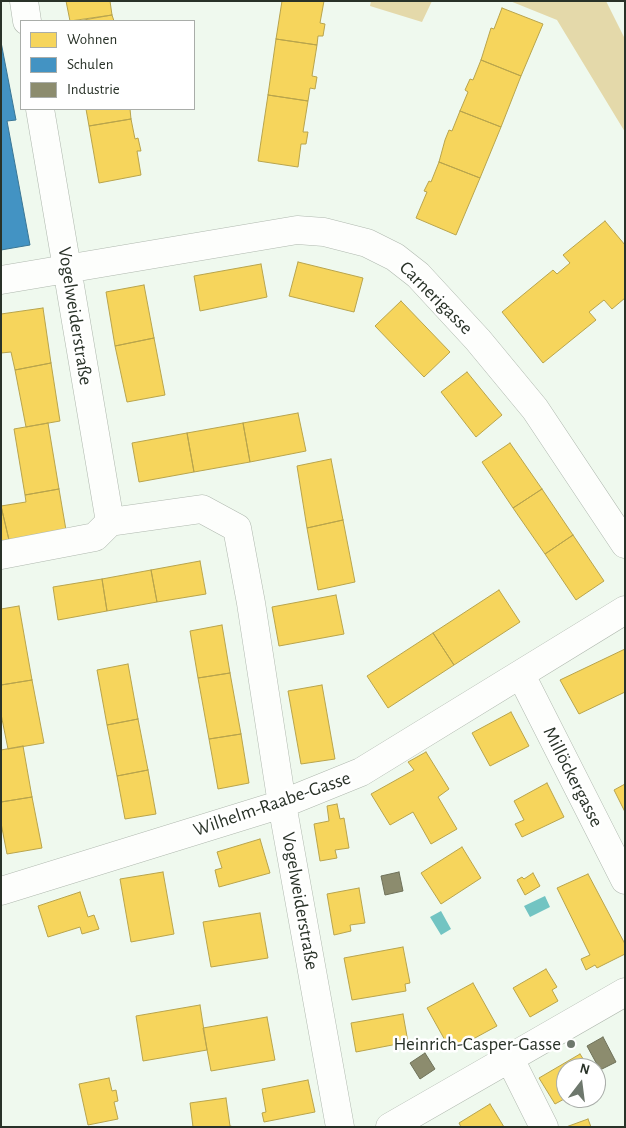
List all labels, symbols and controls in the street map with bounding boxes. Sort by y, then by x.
legend [20,20,195,110]
text: Wohnen [67,32,117,47]
text: Schulen [67,57,113,72]
text: Industrie [67,82,120,97]
street label: Vogelweiderstraße [53,245,97,387]
street label: Carnerigasse [395,257,477,339]
street label: Millöckergasse [538,723,608,831]
street label: Wilhelm-Raabe-Gasse [190,766,354,842]
street label: Vogelweiderstraße [277,830,323,972]
place label: Heinrich-Casper-Gasse [393,1033,561,1055]
marker: Heinrich-Casper-Gasse [565,1038,577,1050]
north arrow [556,1058,606,1108]
text: N [578,1061,591,1077]

